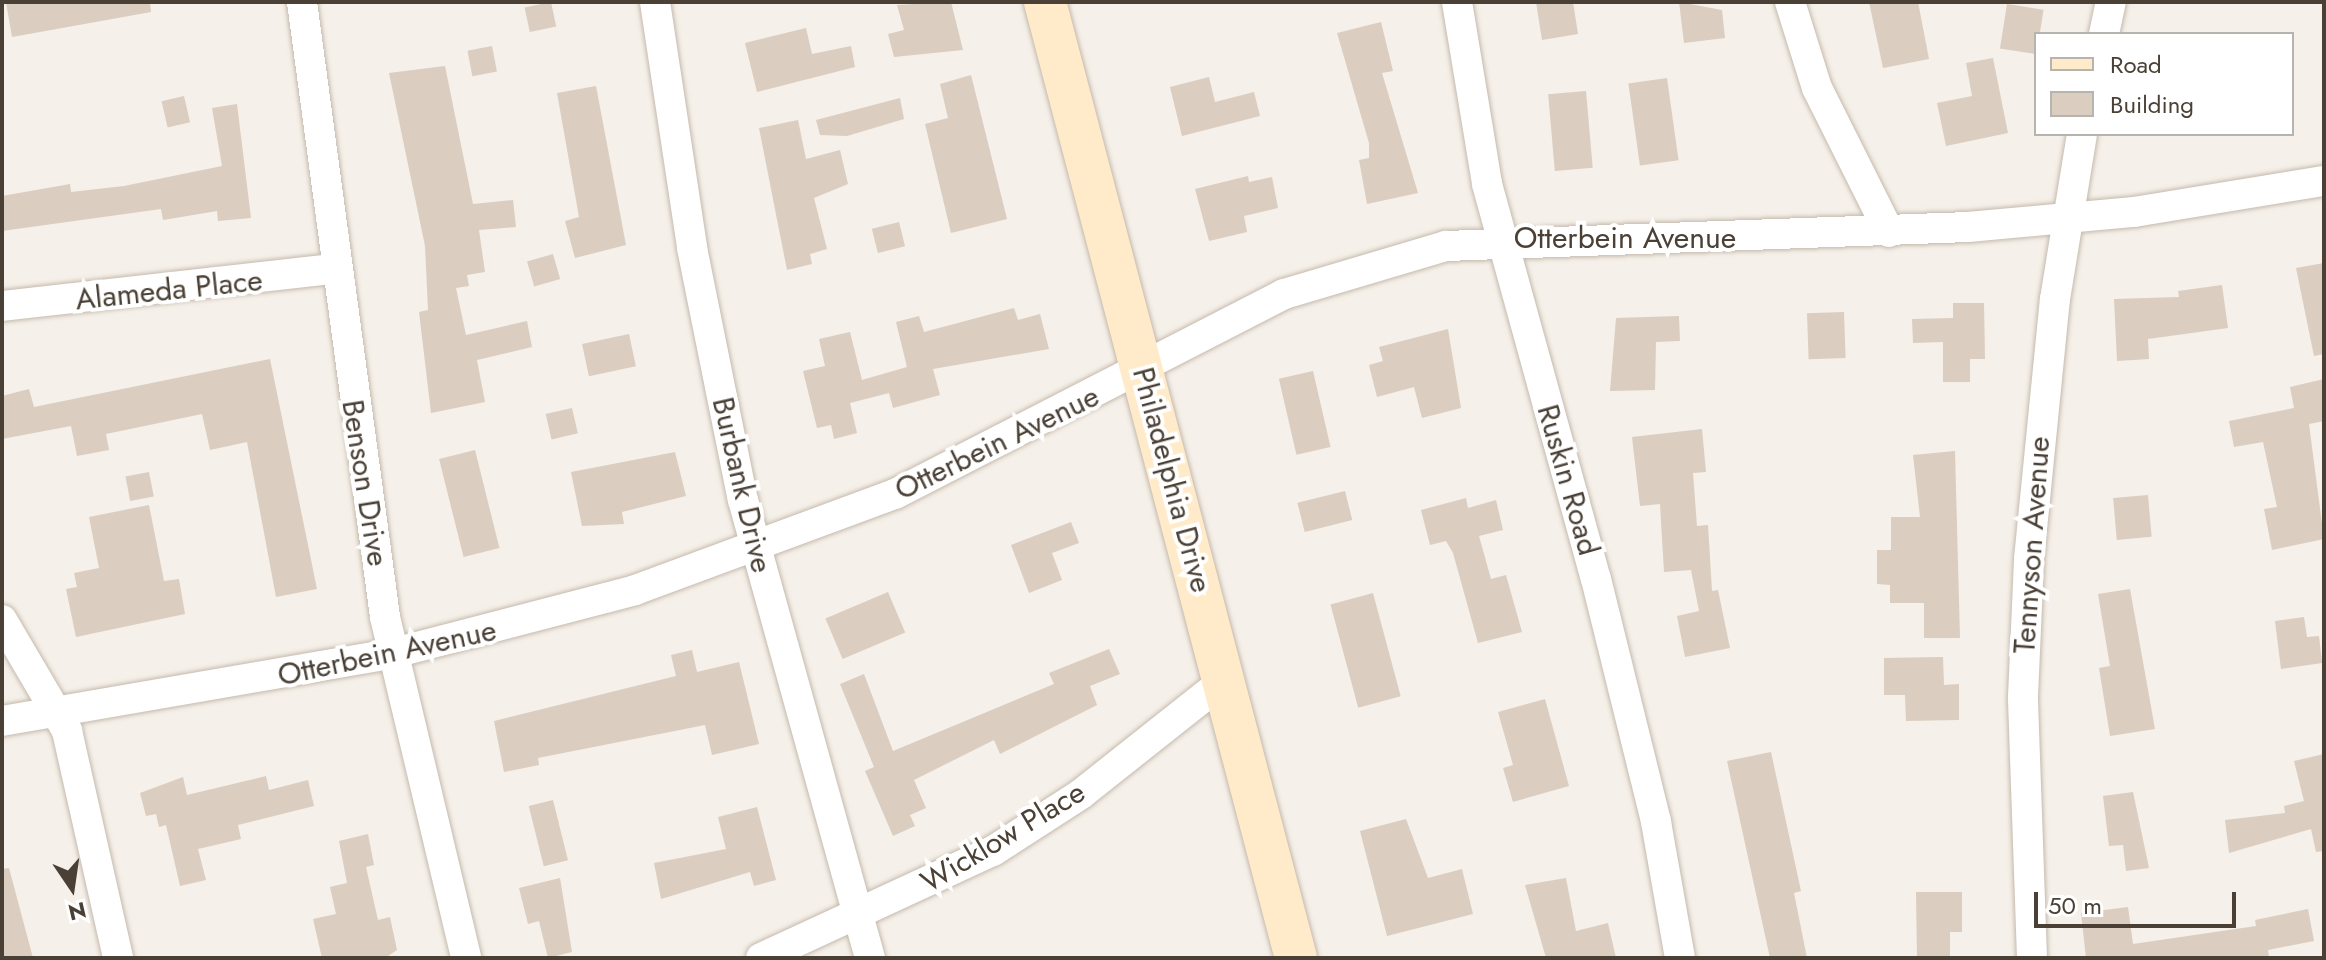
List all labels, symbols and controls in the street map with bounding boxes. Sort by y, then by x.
legend [2034,32,2294,136]
text: Road [2110,47,2162,82]
text: Building [2110,87,2194,122]
street label: Otterbein Avenue [1514,220,1736,256]
street label: Alameda Place [74,262,264,318]
street label: Philadelphia Drive [1125,364,1219,596]
street label: Otterbein Avenue [889,378,1105,508]
street label: Burbank Drive [704,394,780,576]
street label: Benson Drive [334,397,396,569]
street label: Ruskin Road [1529,400,1607,560]
street label: Tennyson Avenue [2006,435,2058,655]
street label: Otterbein Avenue [274,612,500,694]
street label: Wicklow Place [915,774,1091,900]
north arrow [32,848,112,928]
scale bar [2038,876,2240,926]
text: 50 m [2048,888,2102,923]
text: N [65,894,90,929]

